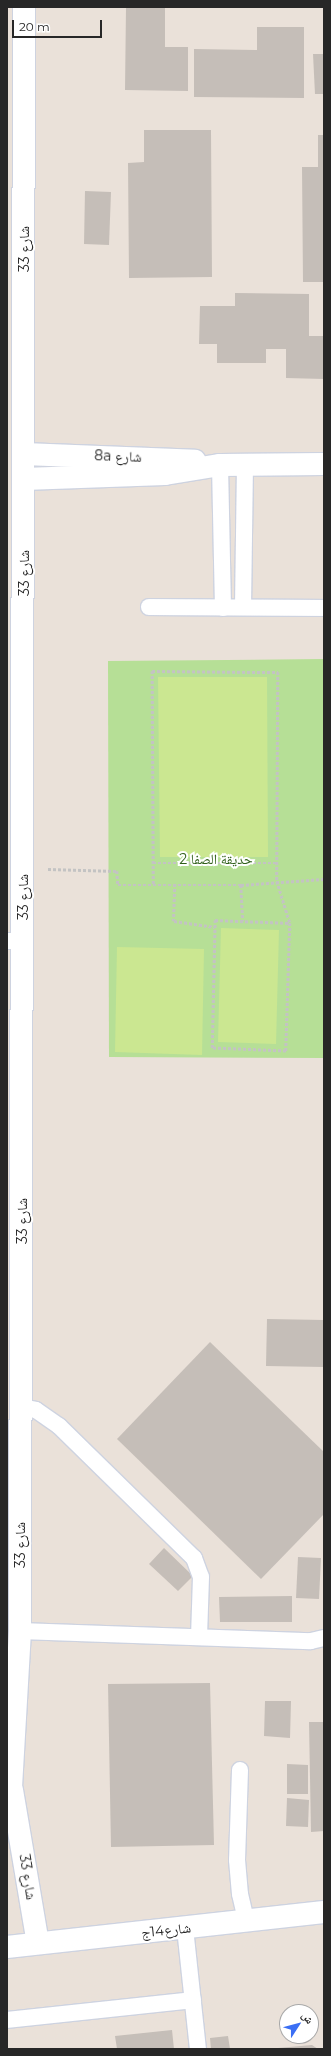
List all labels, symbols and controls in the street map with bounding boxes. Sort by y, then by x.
scale bar [14,12,104,38]
text: 20 m [19,19,50,34]
street label: شارع 33 [16,226,32,272]
street label: 8a شارع [94,447,142,465]
street label: شارع 33 [16,550,32,596]
park label: حديقة الصفا 2 [179,851,253,867]
street label: شارع 33 [15,874,31,920]
street label: شارع 33 [14,1198,30,1244]
street label: شارع 33 [12,1522,28,1568]
street label: شارع 33 [16,1853,40,1901]
street label: شارع14ج [140,1919,192,1941]
north arrow [279,2004,319,2044]
text: ش [299,2009,317,2026]

